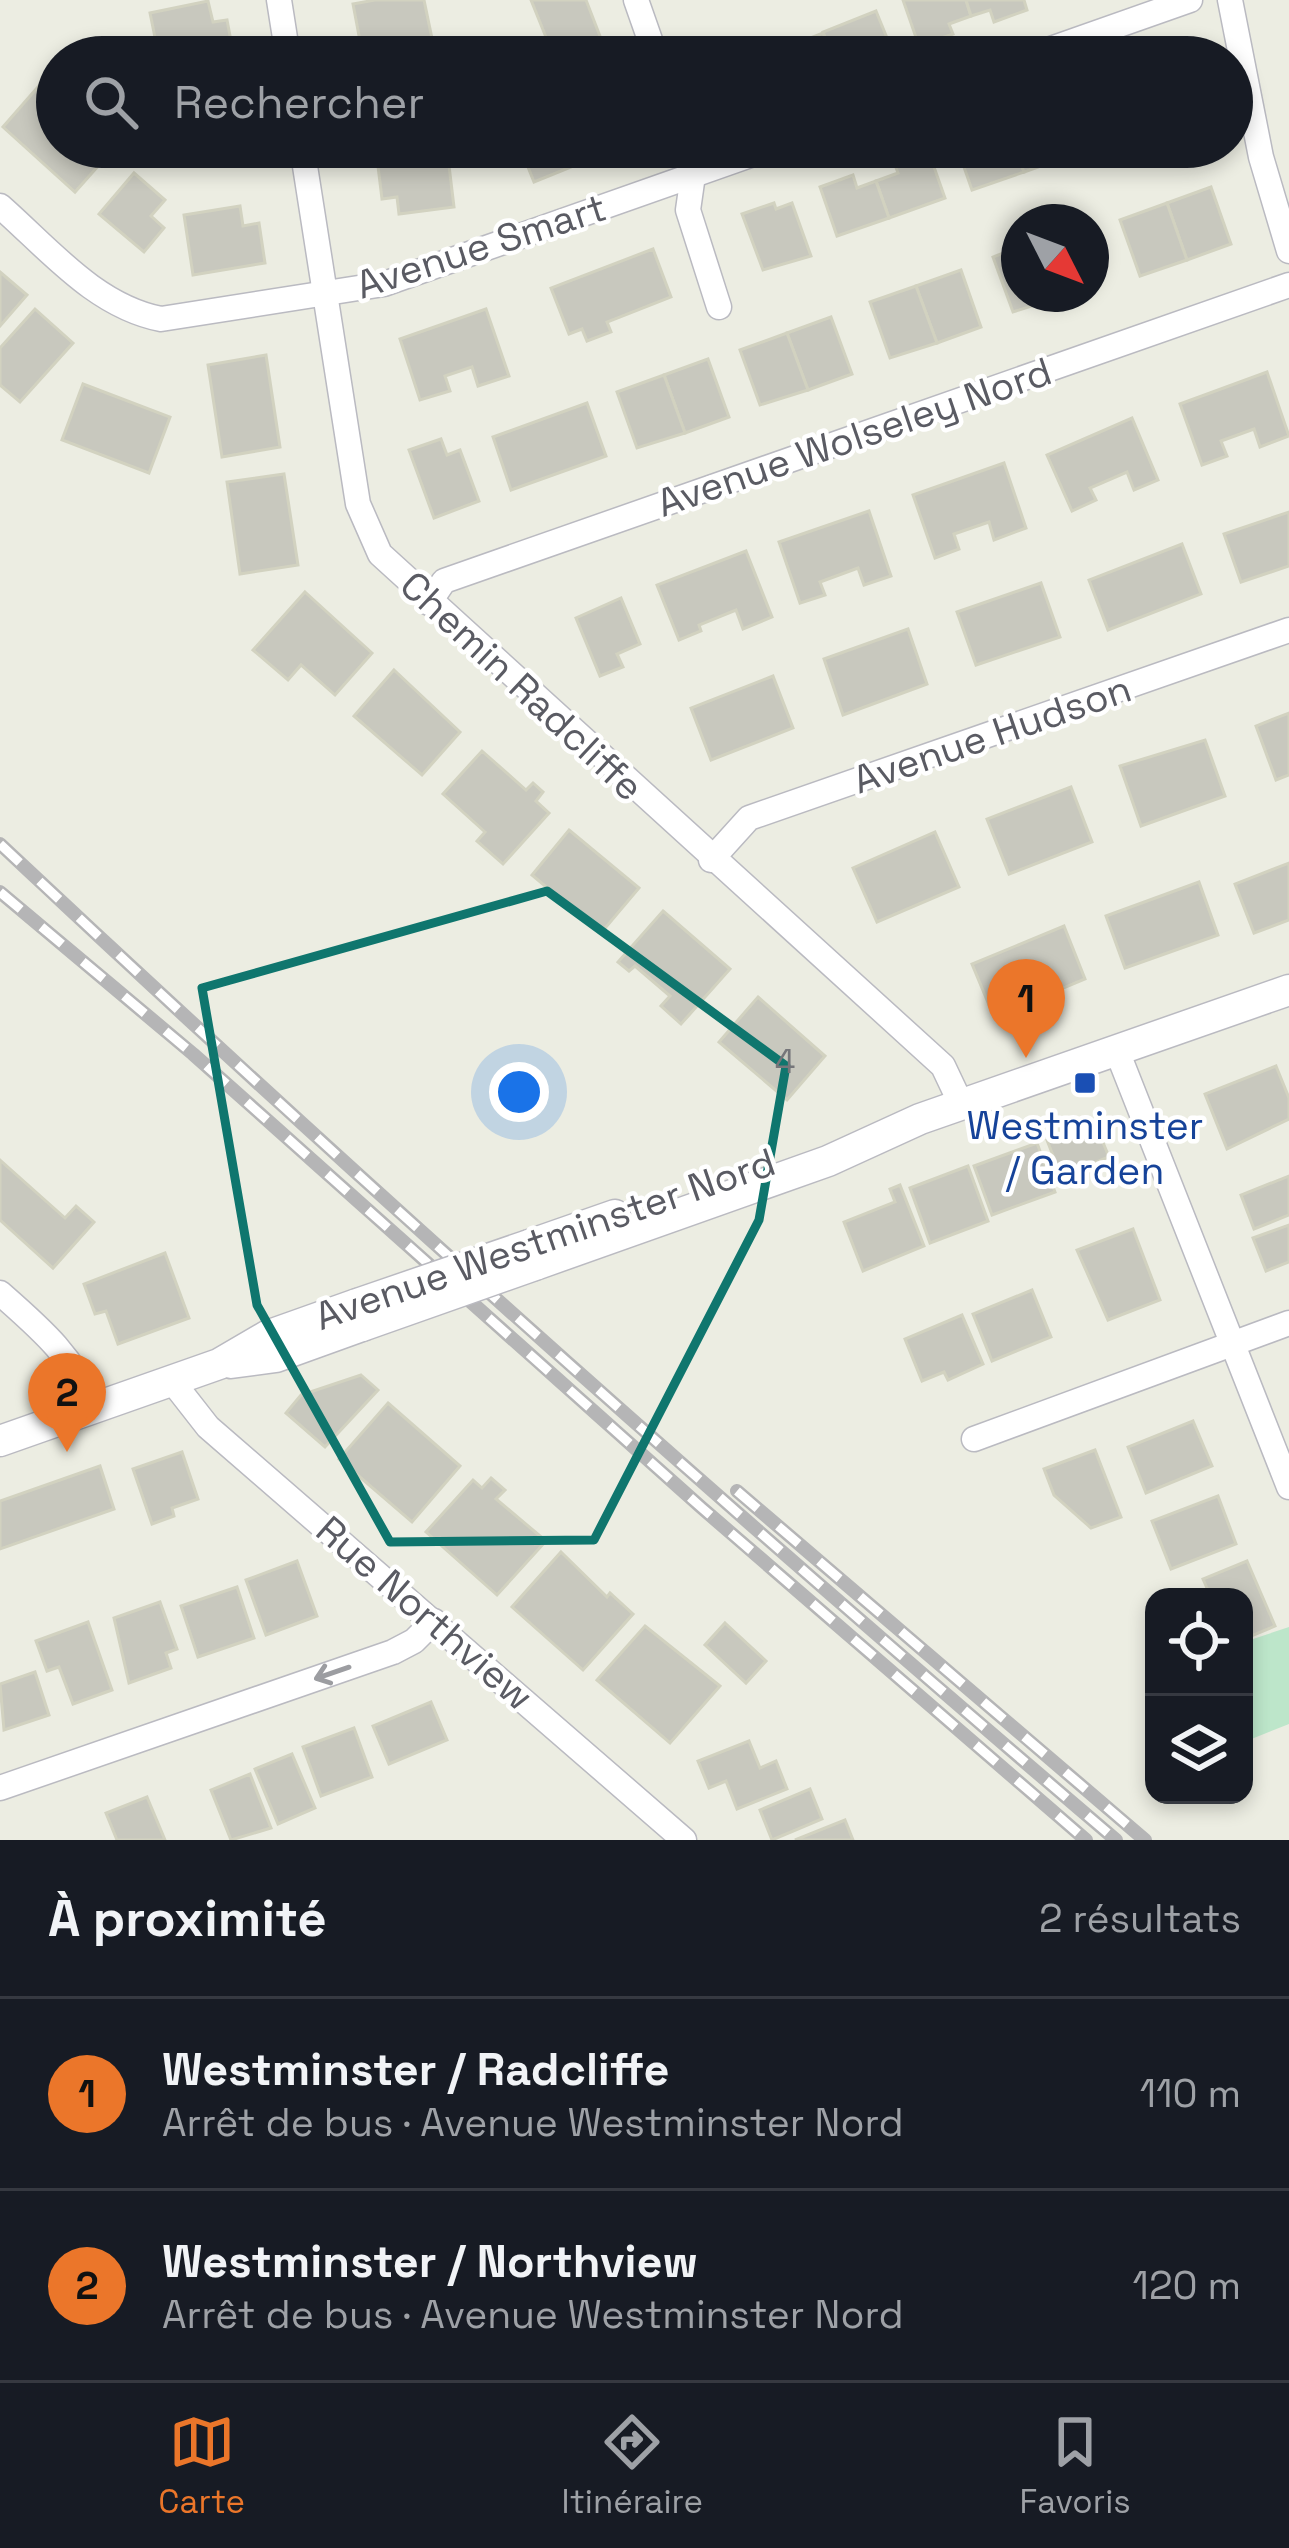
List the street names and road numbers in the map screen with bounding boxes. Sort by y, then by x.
street label: Avenue Smart [350,182,612,310]
street label: Avenue Wolseley Nord [650,346,1058,528]
street label: Chemin Radcliffe [390,561,654,811]
street label: Avenue Hudson [846,663,1138,805]
street label: Avenue Westminster Nord [308,1137,782,1341]
street label: Rue Northview [306,1505,544,1721]

